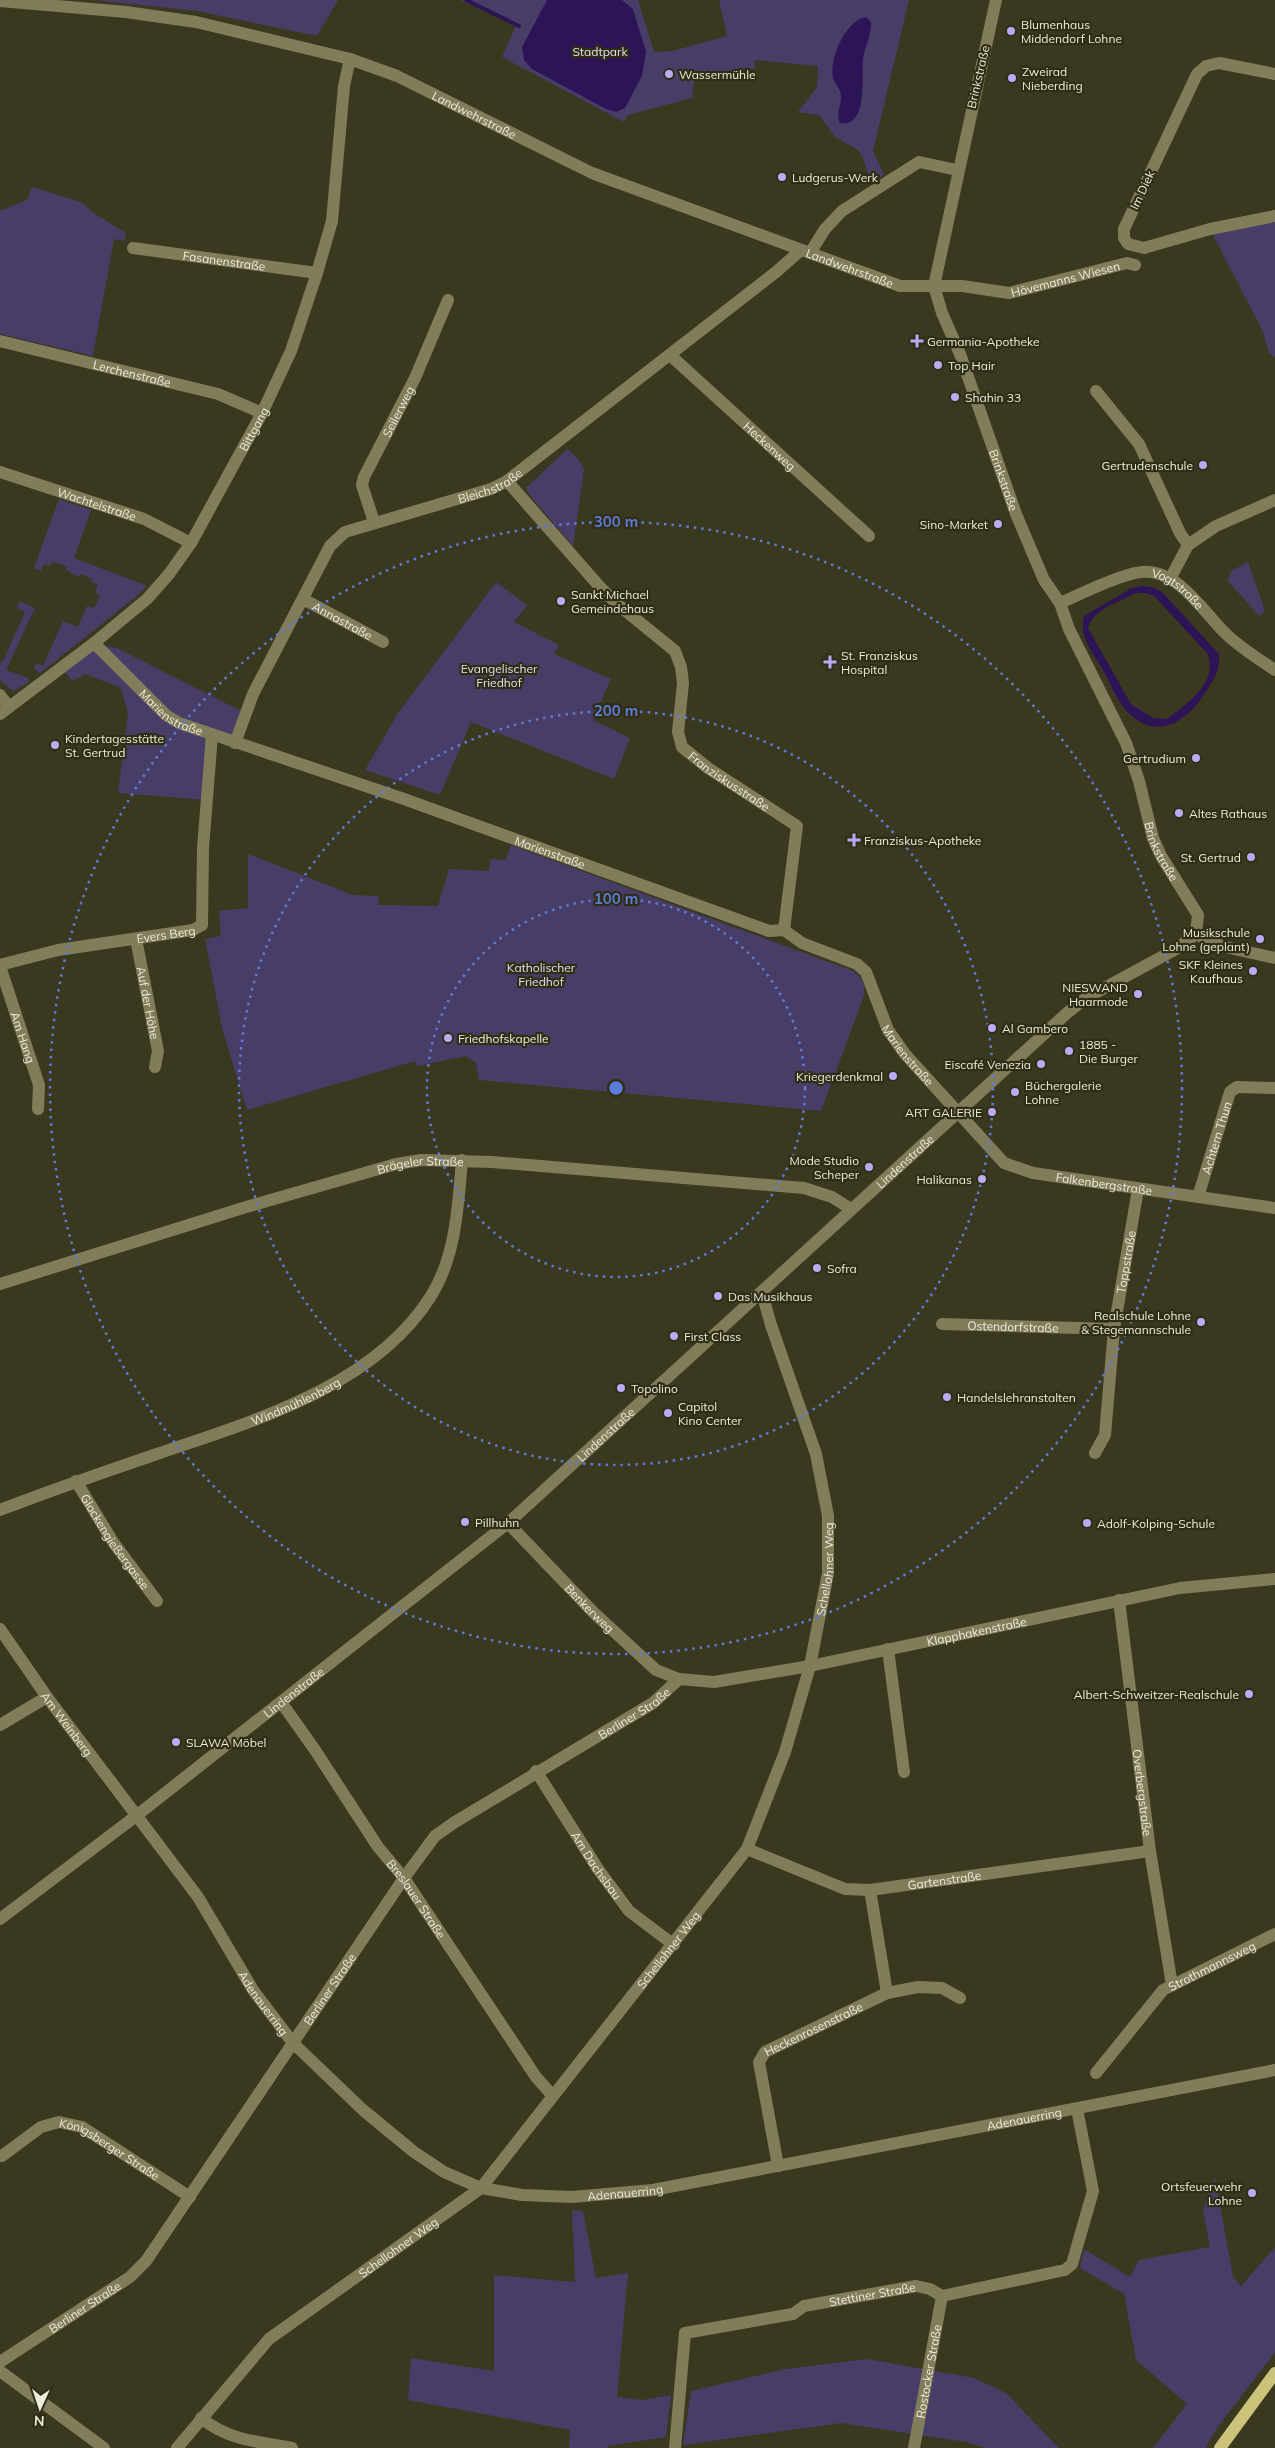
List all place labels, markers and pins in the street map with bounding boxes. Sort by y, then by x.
place label: Blumenhaus Middendorf Lohne [1021,17,1122,46]
marker: Blumenhaus Middendorf Lohne [1005,25,1017,37]
place label: Zweirad Nieberding [1022,64,1083,93]
place label: Wassermühle [679,67,756,82]
marker: Wassermühle [663,68,675,80]
marker: Zweirad Nieberding [1006,72,1018,84]
place label: Ludgerus-Werk [792,170,879,185]
marker: Ludgerus-Werk [776,171,788,183]
place label: Germania-Apotheke [927,334,1040,349]
marker: Germania-Apotheke [911,335,923,347]
place label: Top Hair [948,358,996,373]
marker: Top Hair [932,359,944,371]
place label: Shahin 33 [965,390,1021,405]
marker: Shahin 33 [949,391,961,403]
place label: Gertrudenschule [1102,458,1193,473]
marker: Gertrudenschule [1197,459,1209,471]
place label: Sino-Market [920,517,988,532]
marker: Sino-Market [992,518,1004,530]
place label: Sankt Michael Gemeindehaus [571,587,654,616]
marker: Sankt Michael Gemeindehaus [555,595,567,607]
place label: St. Franziskus Hospital [841,648,918,677]
marker: St. Franziskus Hospital [823,655,837,669]
place label: Kindertagesstätte St. Gertrud [65,731,164,760]
marker: Kindertagesstätte St. Gertrud [49,739,61,751]
place label: Gertrudium [1123,751,1186,766]
marker: Gertrudium [1190,752,1202,764]
place label: Altes Rathaus [1189,806,1267,821]
marker: Altes Rathaus [1173,807,1185,819]
place label: Franziskus-Apotheke [864,833,981,848]
marker: Franziskus-Apotheke [848,834,860,846]
place label: St. Gertrud [1181,850,1241,865]
marker: St. Gertrud [1245,851,1257,863]
place label: Musikschule Lohne (geplant) [1162,925,1250,954]
marker: Musikschule Lohne (geplant) [1254,933,1266,945]
place label: SKF Kleines Kaufhaus [1179,957,1243,986]
marker: SKF Kleines Kaufhaus [1247,965,1259,977]
place label: NIESWAND Haarmode [1062,980,1128,1009]
marker: NIESWAND Haarmode [1132,988,1144,1000]
place label: Al Gambero [1002,1021,1068,1036]
marker: Al Gambero [986,1022,998,1034]
place label: Friedhofskapelle [458,1031,549,1046]
marker: Friedhofskapelle [442,1032,454,1044]
place label: 1885 - Die Burger [1079,1037,1139,1066]
marker: 1885 - Die Burger [1063,1045,1075,1057]
place label: Eiscafé Venezia [944,1057,1031,1072]
marker: Eiscafé Venezia [1035,1058,1047,1070]
place label: Kriegerdenkmal [796,1069,883,1084]
marker: Kriegerdenkmal [887,1070,899,1082]
place label: Büchergalerie Lohne [1025,1078,1101,1107]
centre of rings [607,1079,625,1097]
marker: Büchergalerie Lohne [1009,1086,1021,1098]
place label: ART GALERIE [905,1105,982,1120]
marker: ART GALERIE [986,1106,998,1118]
place label: Mode Studio Scheper [790,1153,860,1182]
marker: Mode Studio Scheper [863,1161,875,1173]
place label: Halikanas [916,1172,972,1187]
marker: Halikanas [976,1173,988,1185]
place label: Sofra [827,1261,857,1276]
marker: Sofra [811,1262,823,1274]
place label: Das Musikhaus [728,1289,813,1304]
marker: Das Musikhaus [712,1290,724,1302]
place label: Realschule Lohne & Stegemannschule [1081,1308,1191,1337]
marker: Realschule Lohne & Stegemannschule [1195,1316,1207,1328]
place label: First Class [684,1329,741,1344]
marker: First Class [668,1330,680,1342]
place label: Topolino [631,1381,678,1396]
marker: Topolino [615,1382,627,1394]
place label: Handelslehranstalten [957,1390,1076,1405]
marker: Handelslehranstalten [941,1391,953,1403]
place label: Capitol Kino Center [678,1399,742,1428]
marker: Capitol Kino Center [662,1407,674,1419]
place label: Pillhuhn [475,1515,519,1530]
marker: Pillhuhn [459,1516,471,1528]
place label: Adolf-Kolping-Schule [1097,1516,1215,1531]
marker: Adolf-Kolping-Schule [1081,1517,1093,1529]
place label: Albert-Schweitzer-Realschule [1074,1687,1239,1702]
marker: Albert-Schweitzer-Realschule [1243,1688,1255,1700]
place label: SLAWA Möbel [186,1735,266,1750]
marker: SLAWA Möbel [170,1736,182,1748]
place label: Ortsfeuerwehr Lohne [1161,2179,1243,2208]
marker: Ortsfeuerwehr Lohne [1246,2187,1258,2199]

